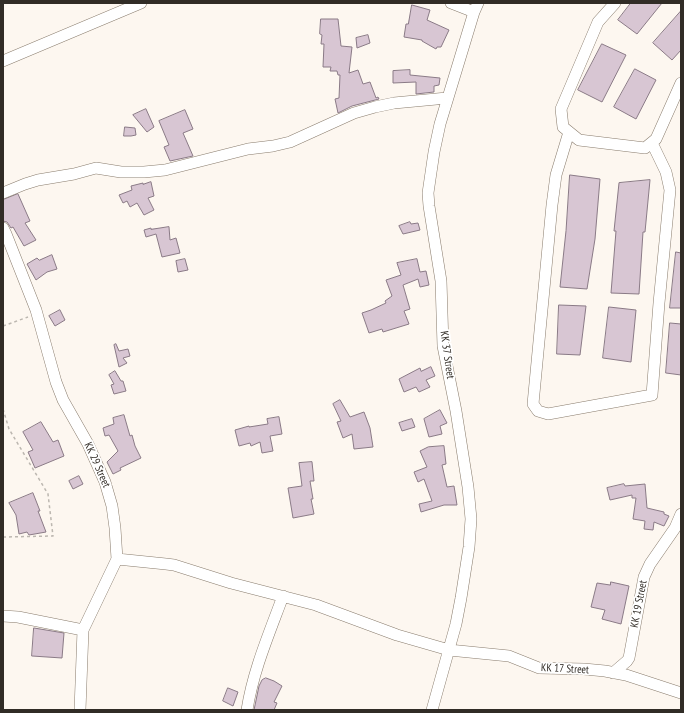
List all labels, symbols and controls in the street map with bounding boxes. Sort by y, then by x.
street label: KK 37 Street [437,330,457,380]
street label: KK 29 Street [81,440,113,490]
street label: KK 19 Street [628,579,650,629]
street label: KK 17 Street [541,661,589,677]

